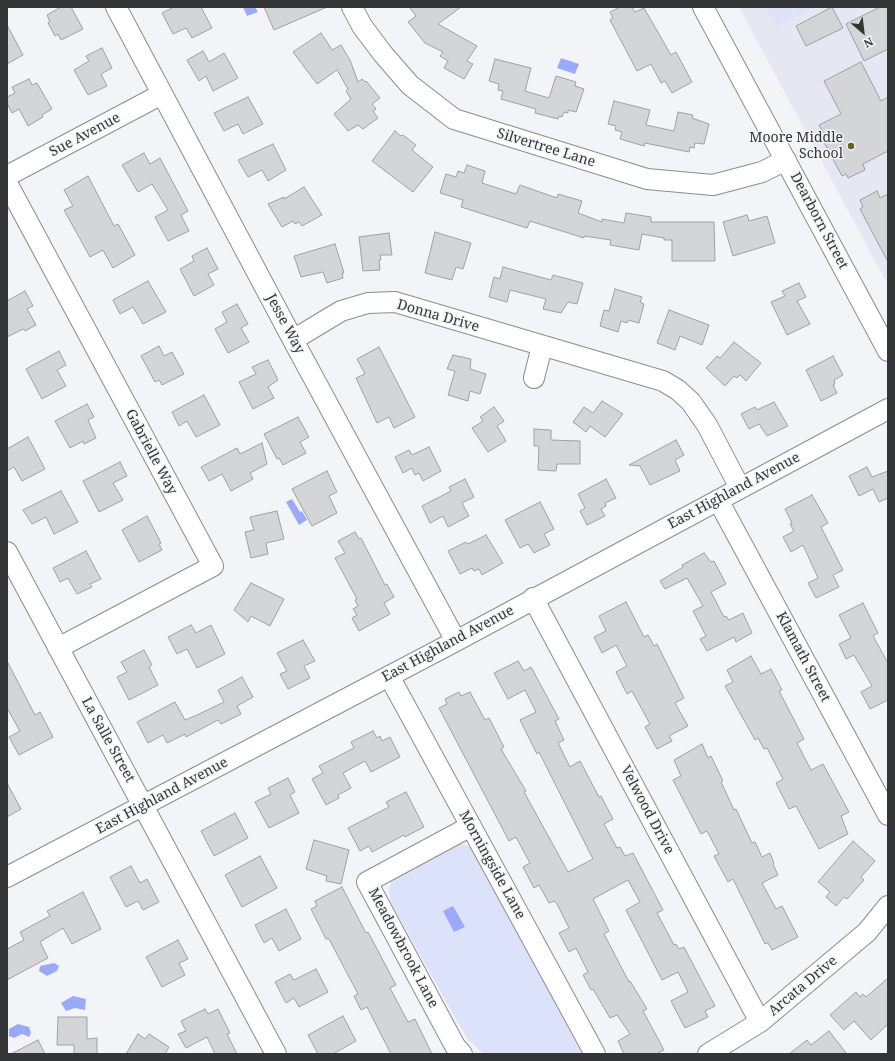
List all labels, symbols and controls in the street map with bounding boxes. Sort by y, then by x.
north arrow [843,12,883,52]
text: N [862,34,876,52]
street label: Sue Avenue [47,109,123,161]
street label: Silvertree Lane [495,125,597,171]
place label: Moore Middle School [749,130,843,162]
marker: Moore Middle School [846,141,856,151]
street label: Dearborn Street [786,170,852,272]
street label: Jesse Way [262,291,308,357]
street label: Donna Drive [395,296,481,336]
street label: Gabrielle Way [122,407,180,497]
street label: East Highland Avenue [665,449,803,533]
street label: East Highland Avenue [379,602,517,686]
street label: Klamath Street [772,609,834,705]
street label: La Salle Street [78,695,138,785]
street label: East Highland Avenue [93,754,231,838]
street label: Velwood Drive [617,763,677,857]
street label: Morningside Lane [455,808,529,922]
street label: Meadowbrook Lane [364,885,442,1011]
street label: Arcata Drive [765,952,841,1020]

